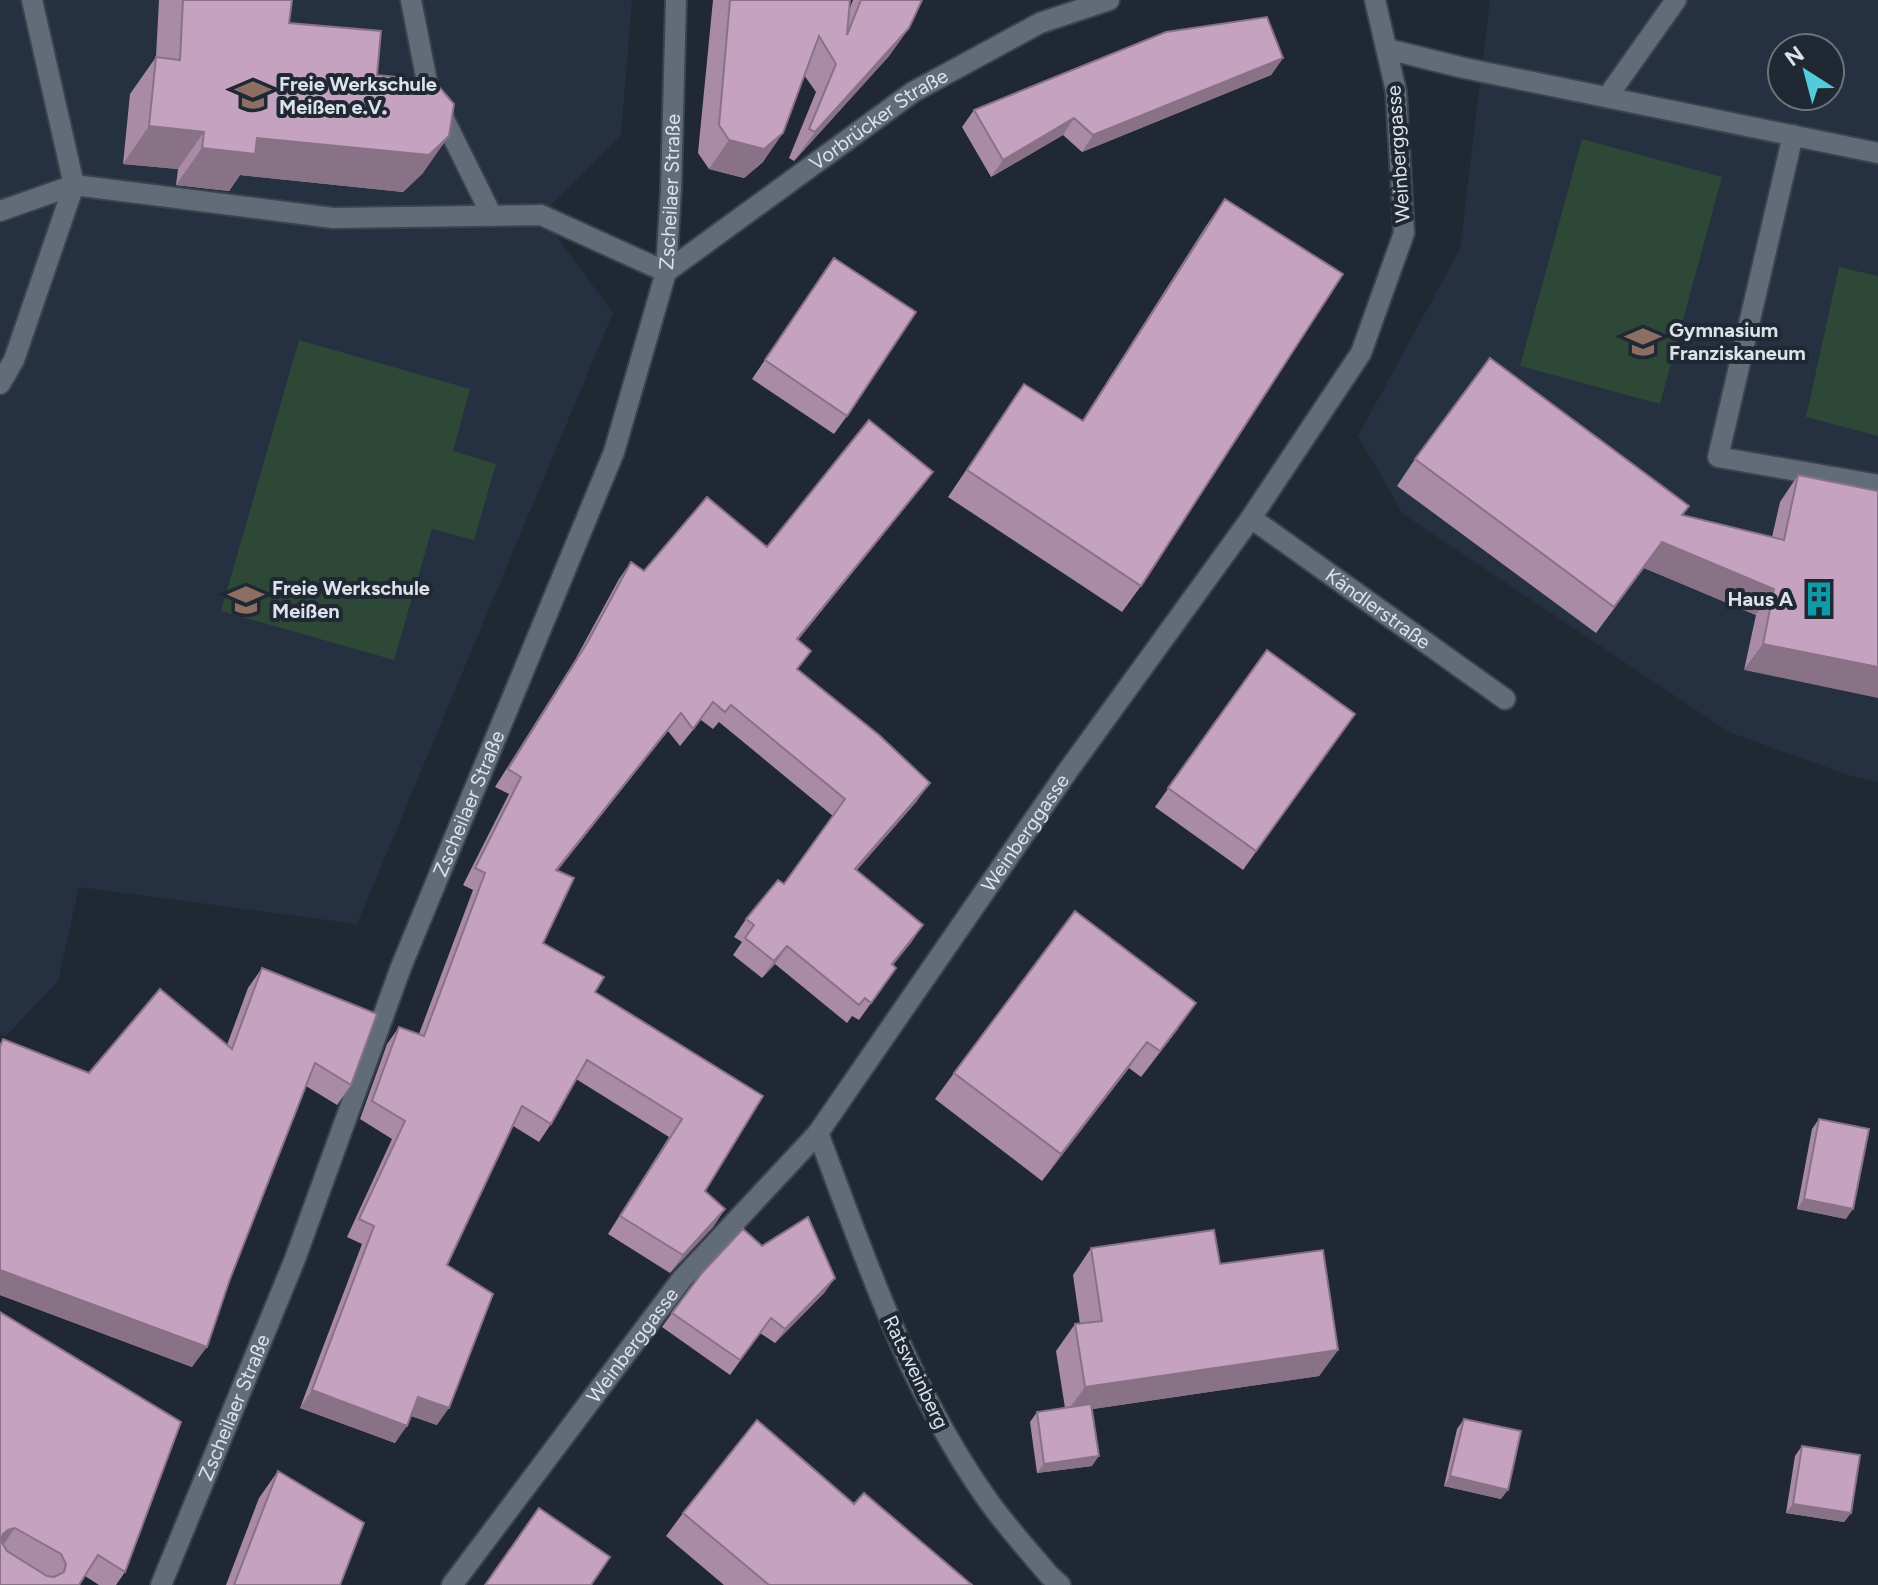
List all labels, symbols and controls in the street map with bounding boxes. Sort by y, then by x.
north arrow [1766,32,1846,112]
text: N [1780,40,1809,72]
street label: Vorbrücker Straße [805,63,952,175]
place label: Freie Werkschule Meißen e.V. [279,72,437,119]
school or university icon: Freie Werkschule Meißen e.V. [234,76,272,114]
street label: Weinberggasse [1381,84,1415,224]
street label: Zscheilaer Straße [654,114,685,270]
place label: Gymnasium Franziskaneum [1669,318,1806,365]
school or university icon: Gymnasium Franziskaneum [1624,323,1662,361]
street label: Kändlerstraße [1321,563,1435,654]
place label: Freie Werkschule Meißen [272,576,430,623]
building icon: Haus A [1800,580,1838,618]
school or university icon: Freie Werkschule Meißen [227,581,265,619]
place label: Haus A [1728,587,1794,611]
street label: Zscheilaer Straße [428,727,510,880]
street label: Weinberggasse [976,769,1074,896]
street label: Weinberggasse [581,1283,683,1407]
street label: Ratsweinberg [878,1311,954,1433]
street label: Zscheilaer Straße [193,1331,275,1484]

